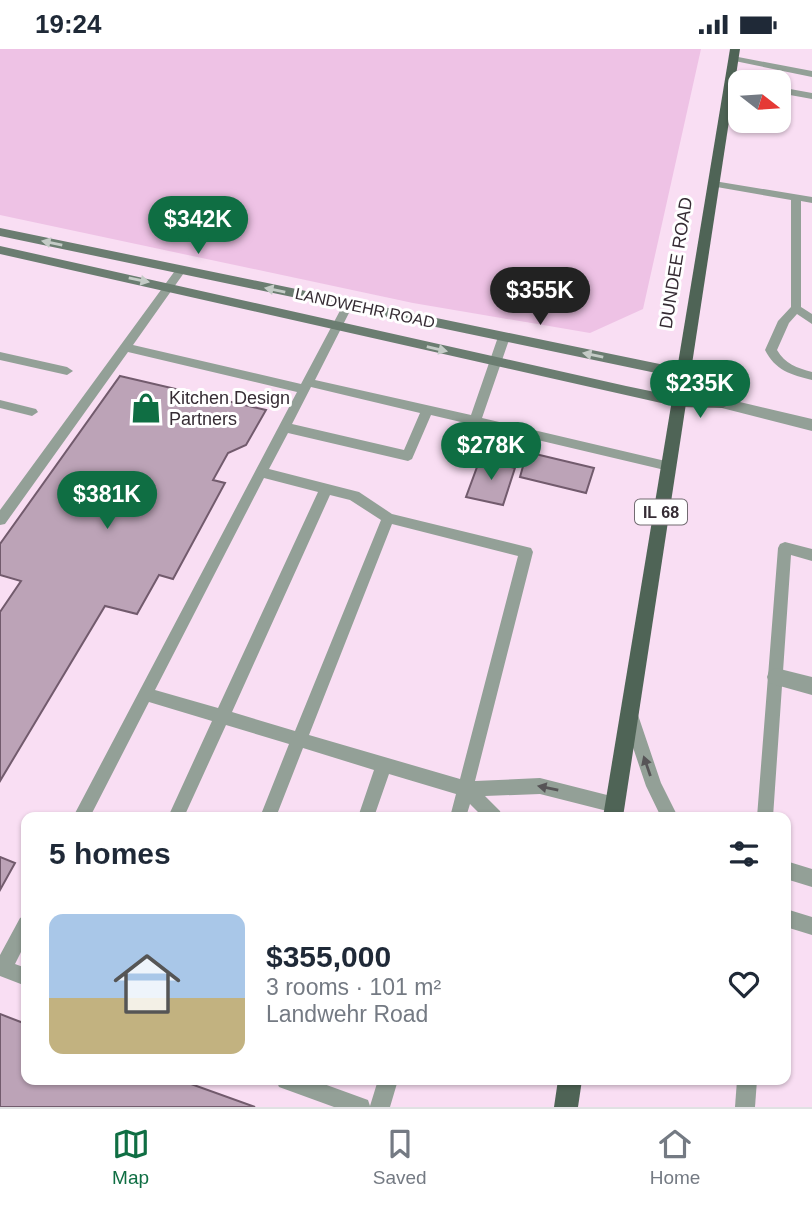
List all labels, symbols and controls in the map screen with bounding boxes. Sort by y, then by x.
text: 19:24 [35,9,102,39]
north arrow [728,70,791,133]
map controls [728,70,791,133]
street label: DUNDEE ROAD [656,196,696,330]
pin: $342K [149,197,247,256]
text: $342K [164,206,232,232]
one-way arrow [41,238,63,249]
pin: $355K [491,267,589,327]
one-way arrow [128,274,150,285]
text: $355K [506,277,574,303]
one-way arrow [264,284,286,295]
street label: LANDWEHR ROAD [294,285,436,331]
one-way arrow [426,344,448,355]
one-way arrow [582,350,604,361]
pin: $235K [651,361,749,420]
text: $235K [666,370,734,396]
place label: Kitchen Design Partners [169,388,290,429]
shop icon: Kitchen Design Partners [129,391,163,425]
pin: $278K [442,423,540,482]
text: $278K [457,432,525,458]
pin: $381K [58,471,156,531]
text: $381K [73,481,141,507]
road number: IL 68 [635,499,687,525]
one-way arrow [641,756,652,777]
one-way arrow [537,783,559,794]
icon: filters [725,835,763,873]
text: 5 homes [49,837,171,870]
text: $355,000 [266,940,391,973]
icon: home [105,942,189,1026]
icon: heart [725,965,763,1003]
text: 3 rooms · 101 m² [266,974,441,1000]
text: Landwehr Road [266,1001,428,1027]
tab: Map [112,1125,150,1189]
tab: Saved [373,1125,427,1189]
tab: Home [650,1125,700,1189]

